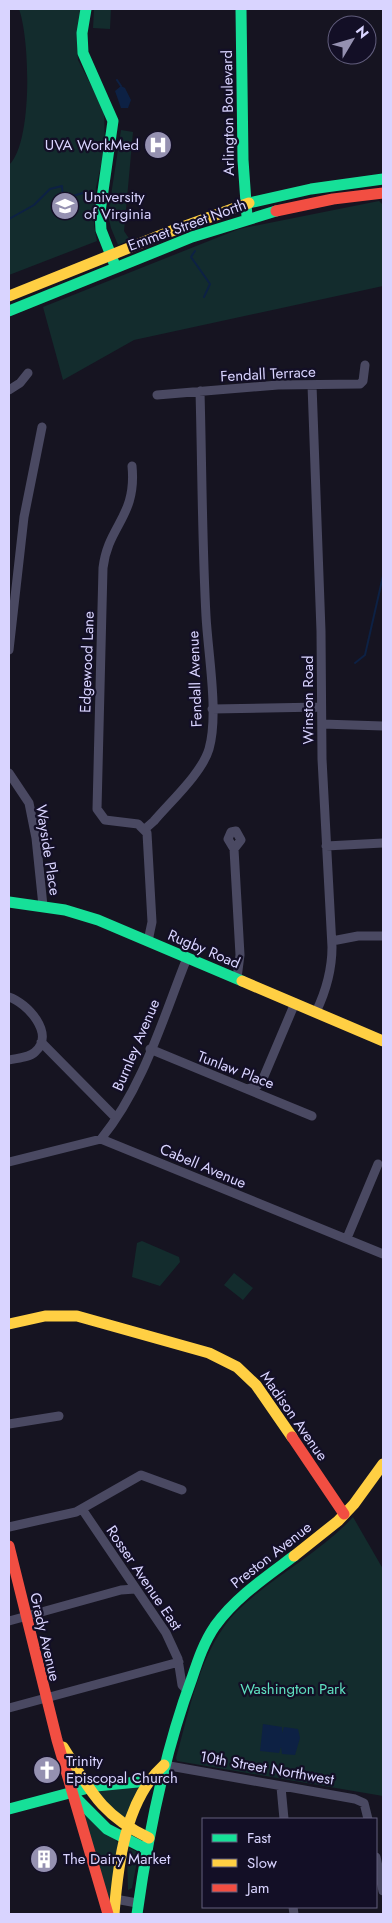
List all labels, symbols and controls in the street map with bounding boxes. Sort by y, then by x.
north arrow [327,15,377,65]
text: N [351,21,374,43]
street label: Arlington Boulevard [216,50,240,176]
hospital icon: UVA WorkMed [143,130,173,160]
place label: UVA WorkMed [45,134,139,156]
place label: University of Virginia [84,186,151,225]
school or university icon: University of Virginia [50,191,80,221]
street label: Emmet Street North [125,193,249,257]
street label: Fendall Terrace [220,361,316,387]
street label: Edgewood Lane [74,610,100,713]
street label: Fendall Avenue [182,630,208,728]
street label: Winston Road [297,655,319,745]
street label: Wayside Place [30,803,66,897]
street label: Rugby Road [164,924,244,974]
street label: Burnley Avenue [107,995,165,1094]
street label: Tunlaw Place [194,1045,278,1095]
street label: Cabell Avenue [156,1138,250,1194]
street label: Madison Avenue [255,1367,333,1466]
street label: Preston Avenue [226,1516,316,1594]
street label: Rosser Avenue East [101,1521,188,1635]
street label: Grady Avenue [24,1590,66,1684]
park label: Washington Park [240,1678,346,1700]
street label: 10th Street Northwest [198,1745,336,1791]
place label: Trinity Episcopal Church [66,1750,178,1789]
church icon: Trinity Episcopal Church [32,1755,62,1785]
legend [202,1818,377,1908]
text: Fast [247,1827,271,1849]
building icon: The Dairy Market [29,1844,59,1874]
place label: The Dairy Market [63,1848,171,1870]
text: Slow [247,1852,278,1874]
text: Jam [245,1877,270,1899]

